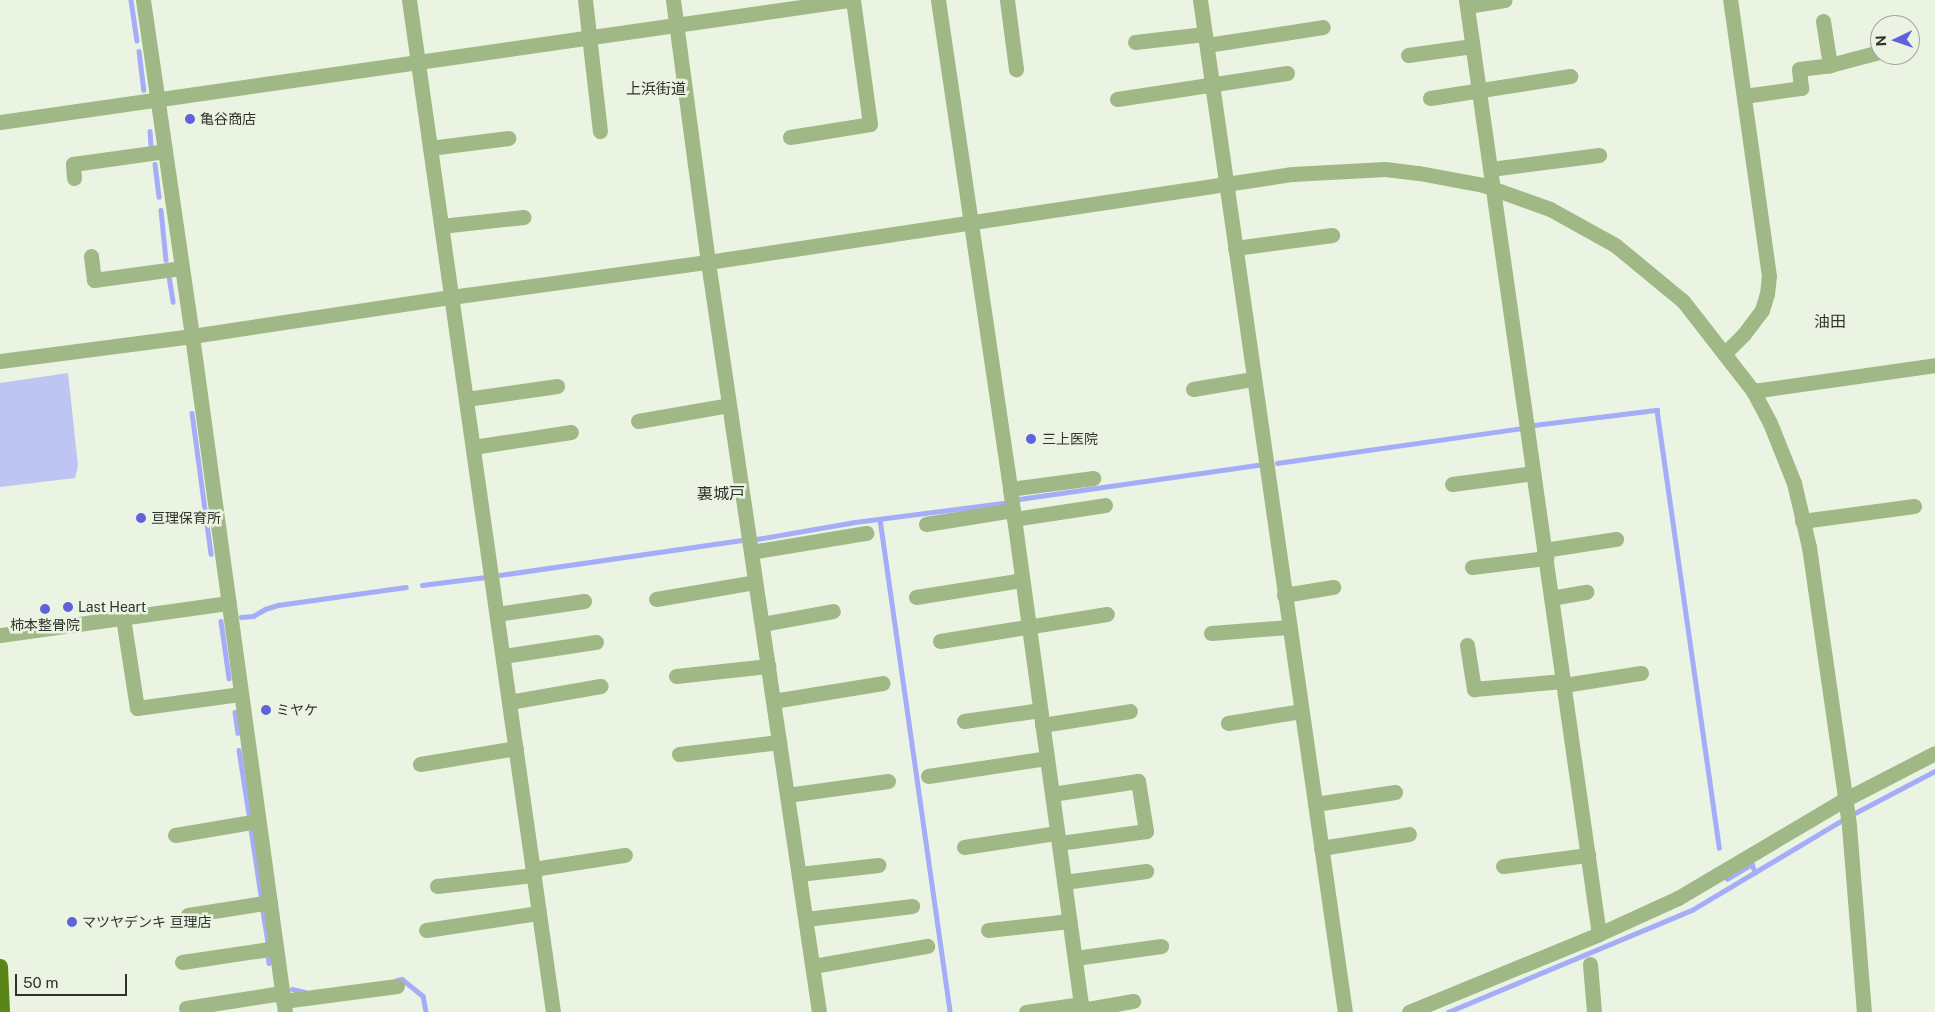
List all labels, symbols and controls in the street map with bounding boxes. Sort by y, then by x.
north arrow [1870,15,1920,65]
text: N [1873,35,1889,47]
district label: 上浜街道 [626,80,686,98]
place label: 亀谷商店 [200,111,256,127]
marker: 亀谷商店 [184,113,196,125]
district label: 油田 [1814,312,1846,332]
place label: 三上医院 [1042,431,1098,447]
marker: 三上医院 [1024,432,1038,446]
district label: 裏城戸 [697,484,745,504]
place label: 亘理保育所 [151,510,221,526]
marker: 亘理保育所 [135,512,147,524]
place label: Last Heart [78,599,146,615]
marker: Last Heart [62,601,74,613]
marker: 柿本整骨院 [39,603,51,615]
place label: 柿本整骨院 [10,617,80,633]
place label: ミヤケ [276,702,318,718]
marker: ミヤケ [260,704,272,716]
place label: マツヤデンキ 亘理店 [82,914,211,930]
marker: マツヤデンキ 亘理店 [66,916,78,928]
scale bar [18,964,130,996]
text: 50 m [23,974,58,991]

